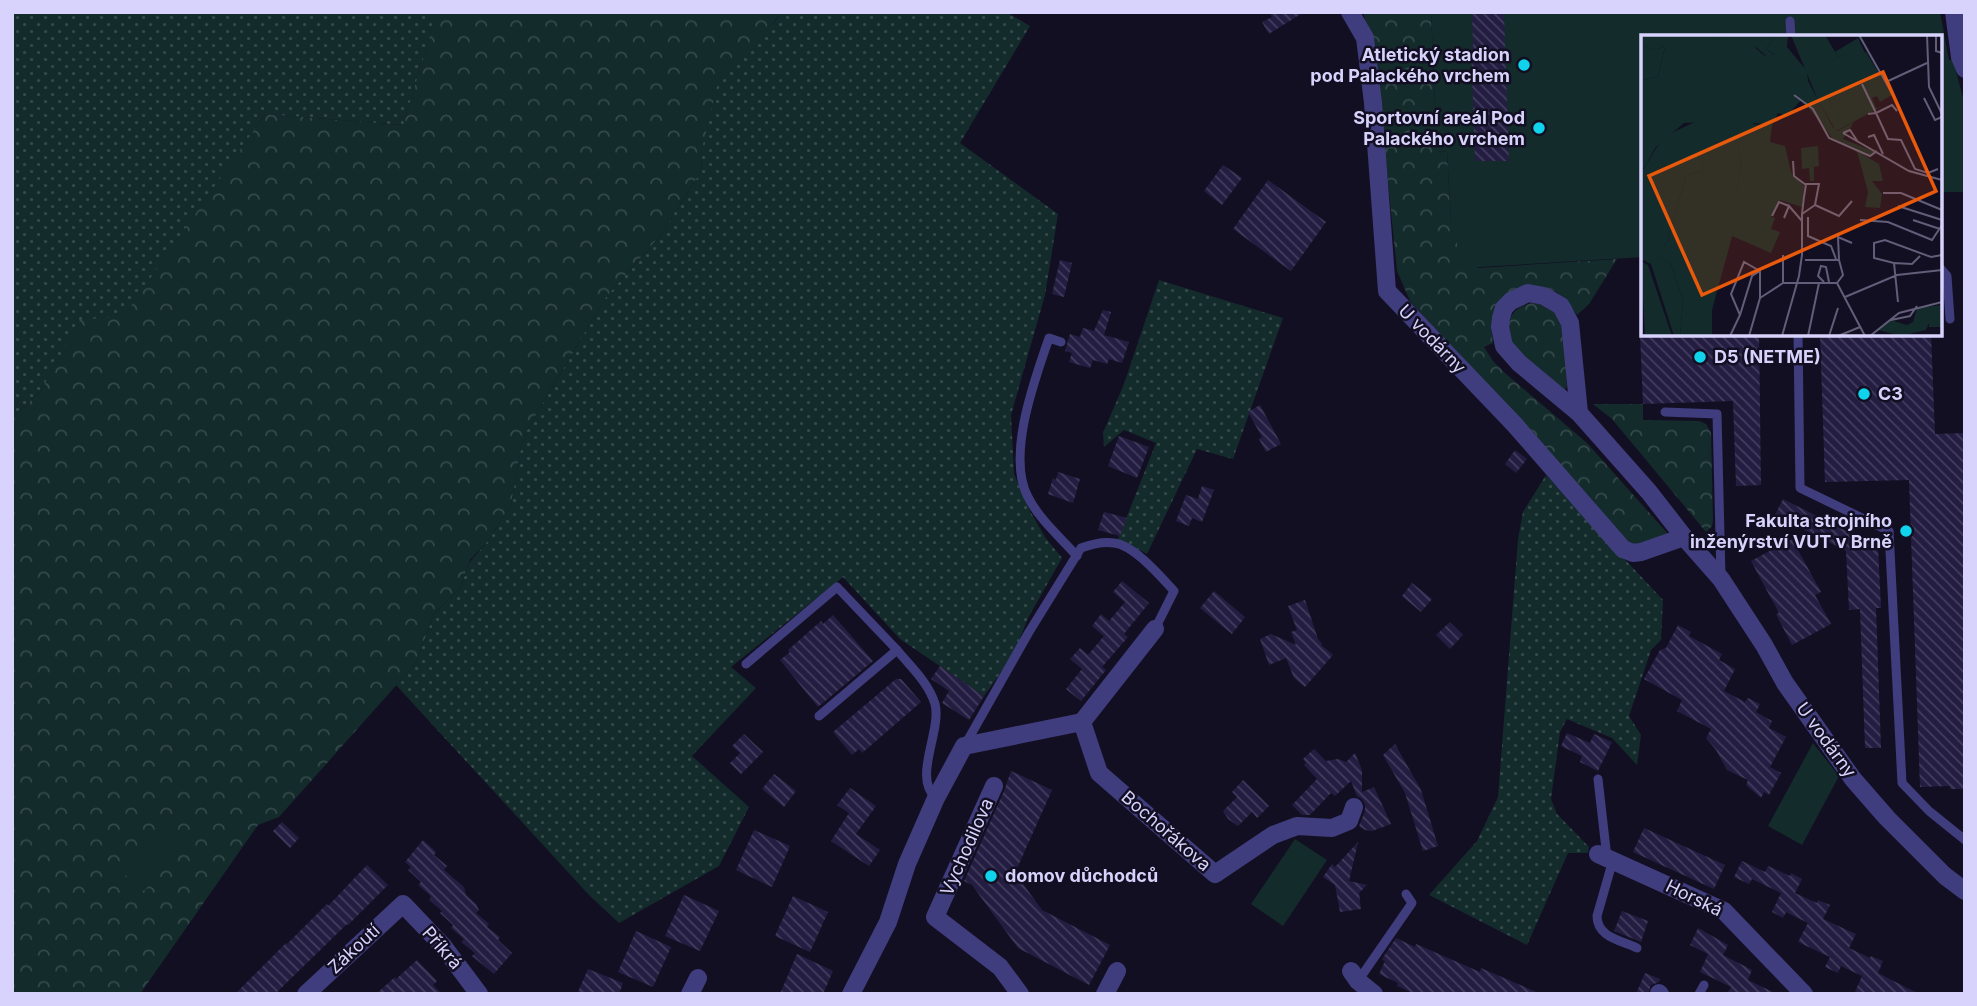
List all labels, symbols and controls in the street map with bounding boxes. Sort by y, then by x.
inset map [1641,35,1942,336]
place label: Atletický stadion pod Palackého vrchem [1310,44,1510,86]
marker: Atletický stadion pod Palackého vrchem [1516,57,1532,73]
place label: Sportovní areál Pod Palackého vrchem [1353,107,1525,149]
marker: Sportovní areál Pod Palackého vrchem [1531,120,1547,136]
street label: U vodárny [1394,300,1470,377]
place label: D5 (NETME) [1714,346,1821,367]
marker: D5 (NETME) [1692,349,1708,365]
place label: C3 [1878,383,1903,404]
marker: C3 [1856,386,1872,402]
place label: Fakulta strojního inženýrství VUT v Brně [1690,510,1892,552]
marker: Fakulta strojního inženýrství VUT v Brně [1898,523,1914,539]
street label: U vodárny [1792,698,1861,781]
street label: Bochořákova [1117,786,1215,875]
street label: Vychodilova [936,795,997,899]
place label: domov důchodců [1005,865,1158,886]
marker: domov důchodců [983,868,999,884]
street label: Horská [1662,875,1726,920]
street label: Zákoutí [324,919,384,978]
street label: Příkrá [418,922,467,973]

